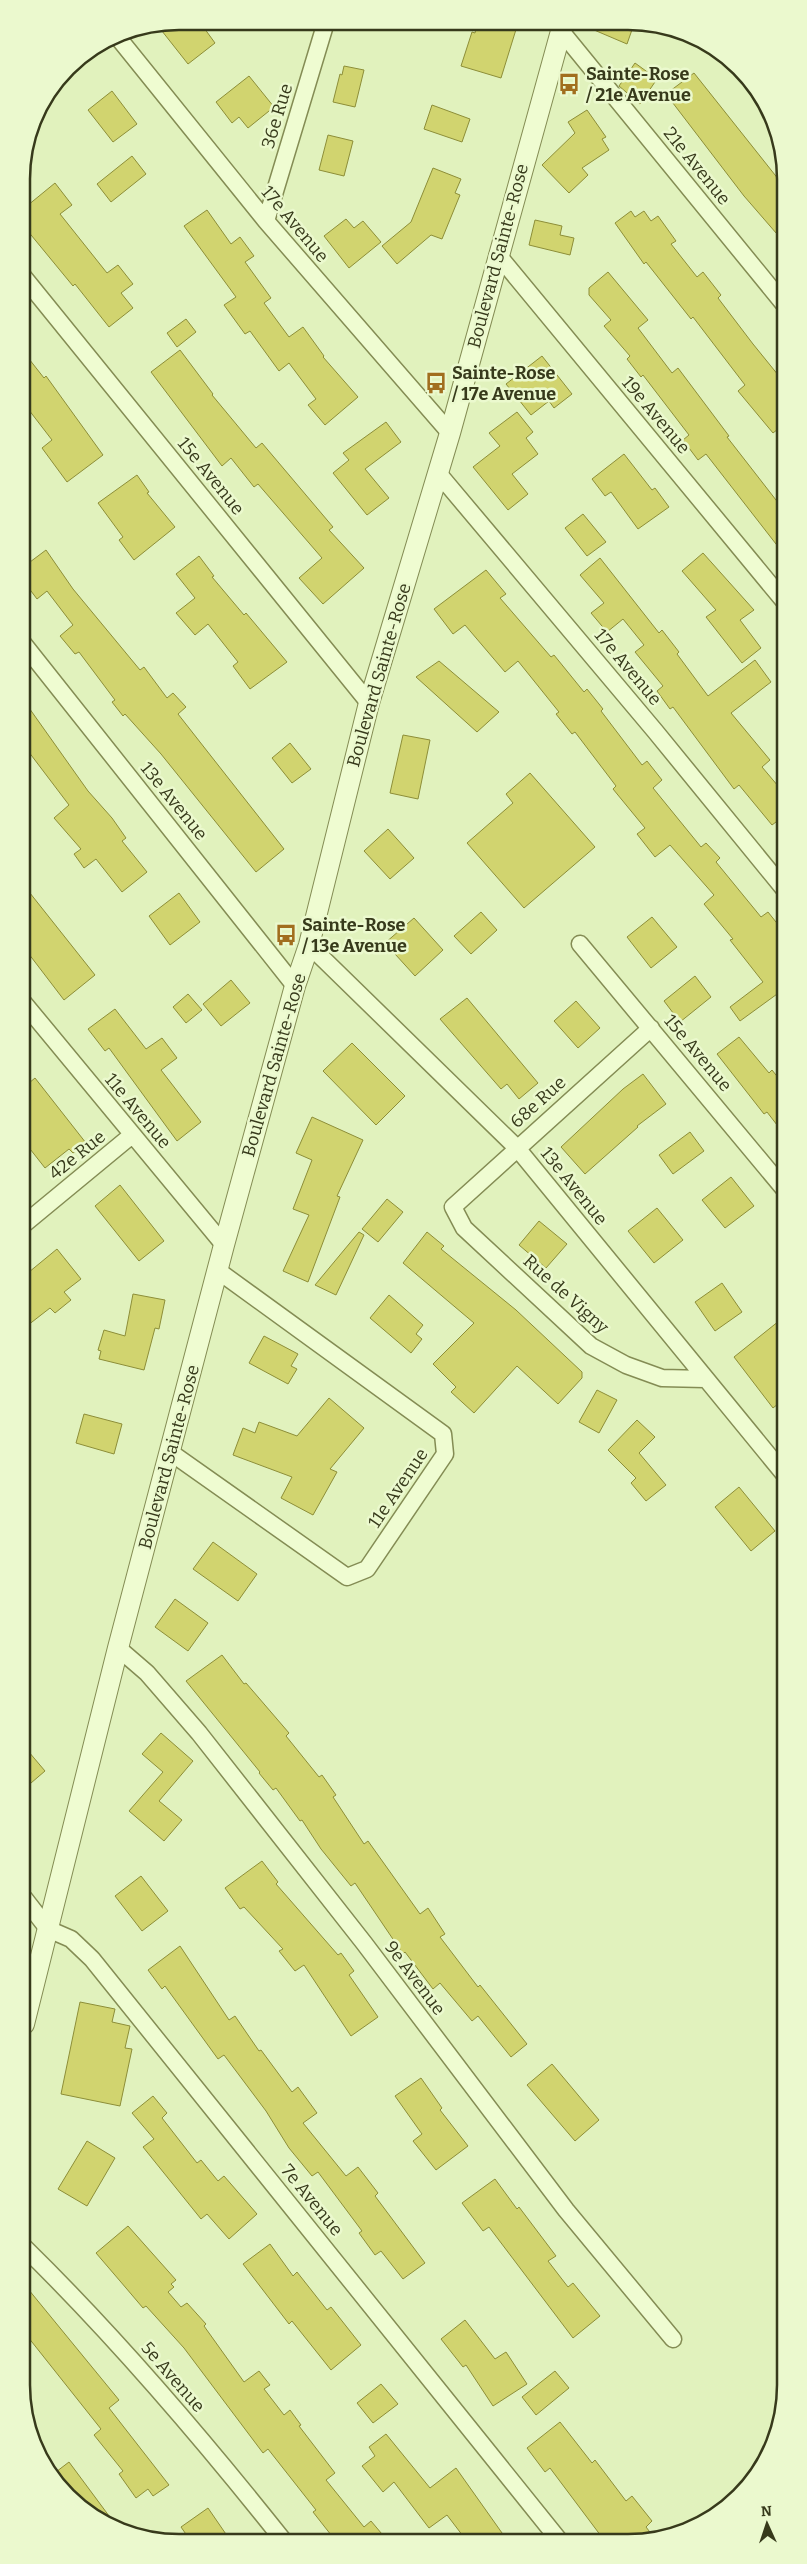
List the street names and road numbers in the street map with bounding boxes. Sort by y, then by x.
street label: 36e Rue [257,81,297,151]
street label: 21e Avenue [659,123,735,209]
street label: Boulevard Sainte-Rose [463,161,533,351]
street label: 17e Avenue [257,181,333,267]
street label: 19e Avenue [617,372,695,458]
street label: 15e Avenue [173,433,249,519]
street label: Boulevard Sainte-Rose [342,581,416,769]
street label: 17e Avenue [590,624,666,710]
street label: 13e Avenue [136,758,212,844]
street label: Boulevard Sainte-Rose [237,971,311,1159]
street label: 15e Avenue [659,1010,737,1096]
street label: 11e Avenue [100,1069,176,1153]
street label: 68e Rue [506,1071,570,1133]
street label: 42e Rue [44,1126,110,1184]
street label: 13e Avenue [536,1143,612,1229]
street label: Rue de Vigny [519,1250,614,1338]
street label: Boulevard Sainte-Rose [134,1362,204,1552]
street label: 11e Avenue [363,1444,433,1532]
street label: 9e Avenue [380,1937,450,2019]
street label: 7e Avenue [276,2160,348,2240]
street label: 5e Avenue [136,2337,210,2417]

